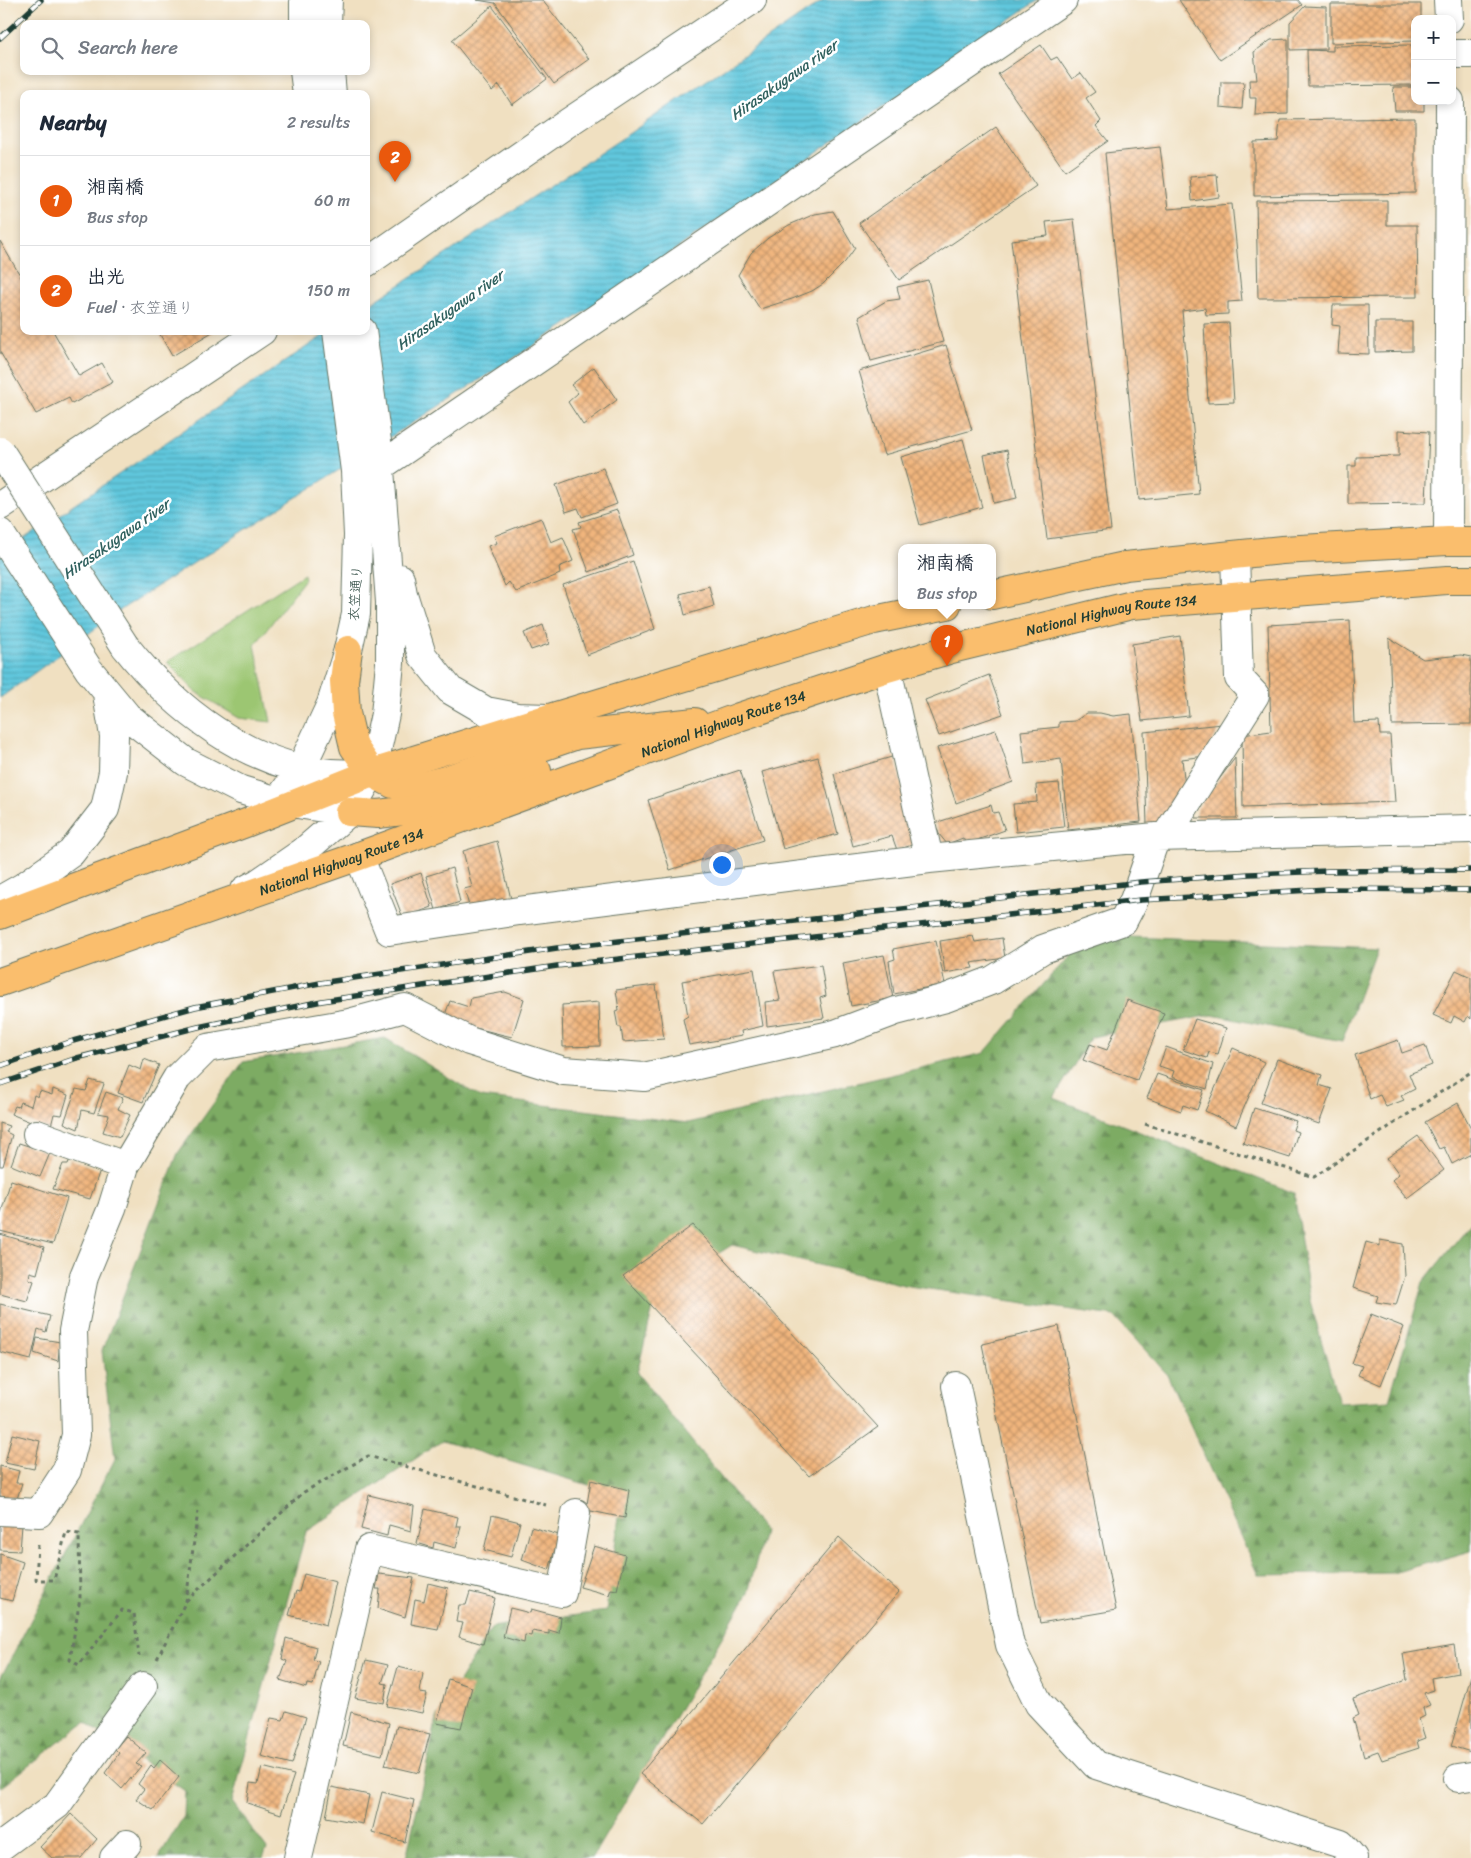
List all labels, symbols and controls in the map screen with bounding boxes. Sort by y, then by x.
map controls [1411,15,1456,105]
button: + [1411,15,1456,60]
search box [20,20,370,75]
text: Search here [78,31,178,64]
water label: Hirasakugawa river [725,31,846,127]
icon: search [38,34,66,62]
button: − [1411,60,1456,105]
text: Nearby [40,104,106,142]
text: 2 results [287,108,350,137]
pin: 2 [379,141,411,182]
text: 湘南橋 [87,170,144,203]
text: 1 [53,186,59,215]
text: 60 m [314,186,350,215]
text: Bus stop [87,203,148,232]
text: 出光 [87,260,125,293]
water label: Hirasakugawa river [391,261,512,357]
text: 2 [51,276,61,305]
text: 150 m [307,276,350,305]
text: Fuel · 衣笠通り [87,293,194,322]
water label: Hirasakugawa river [57,490,178,586]
popup [898,544,996,609]
text: 湘南橋 [917,546,974,579]
street label: 衣笠通り [341,564,370,622]
text: Bus stop [917,579,977,608]
street label: National Highway Route 134 [1023,588,1198,644]
pin: 1 [931,625,963,666]
street label: National Highway Route 134 [637,684,810,765]
street label: National Highway Route 134 [256,821,428,903]
your location [709,852,735,878]

